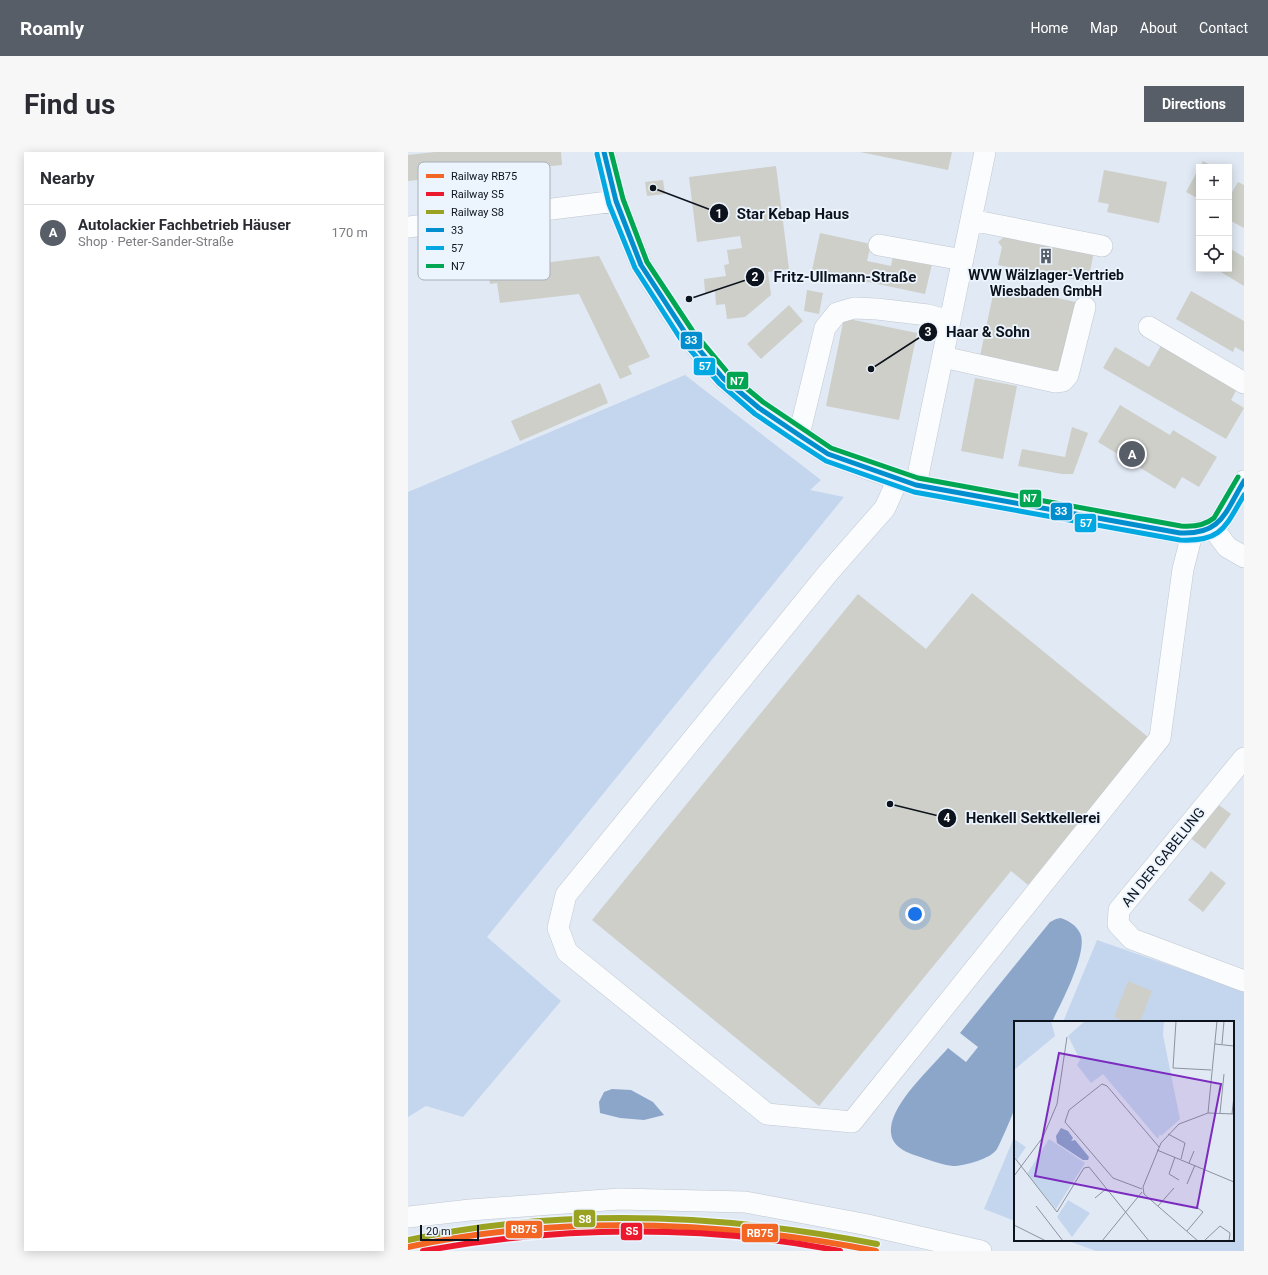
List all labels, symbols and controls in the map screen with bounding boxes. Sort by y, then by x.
text: Roamly [20,17,84,40]
text: Home [1030,20,1068,36]
text: Map [1090,20,1118,36]
text: About [1140,20,1177,36]
text: Contact [1199,20,1248,36]
button: Directions [1144,86,1244,122]
text: Find us [24,88,115,121]
legend [418,162,550,280]
map controls [1196,164,1232,272]
button: + [1196,164,1232,200]
text: Nearby [40,168,95,188]
text: Railway RB75 [451,170,517,183]
text: Railway S5 [451,188,504,201]
callout: Star Kebap Haus [709,200,858,227]
button: − [1196,200,1232,236]
text: Star Kebap Haus [737,205,849,223]
text: Railway S8 [451,206,504,219]
text: 1 [716,207,722,221]
text: Autolackier Fachbetrieb Häuser [78,216,291,234]
text: 33 [451,224,463,237]
text: A [49,225,57,240]
text: 170 m [331,225,368,240]
text: Shop · Peter-Sander-Straße [78,234,234,249]
button: locate [1196,236,1232,272]
text: 57 [451,242,463,255]
building icon: WVW Wälzlager-Vertrieb Wiesbaden GmbH [1037,247,1055,265]
text: N7 [451,260,465,273]
callout: Fritz-Ullmann-Straße [745,263,924,290]
place label: WVW Wälzlager-Vertrieb Wiesbaden GmbH [968,267,1124,299]
text: Fritz-Ullmann-Straße [774,268,916,286]
text: 2 [752,270,759,284]
callout: Haar & Sohn [918,319,1038,346]
text: Haar & Sohn [946,323,1030,341]
text: 3 [925,325,932,339]
line badge: 33 [680,331,703,350]
text: 33 [685,334,697,347]
line badge: 57 [693,357,716,376]
text: 57 [699,360,711,373]
line badge: N7 [726,371,749,390]
text: N7 [730,375,744,388]
pin: A [1119,439,1145,469]
line badge: N7 [1019,489,1042,508]
text: N7 [1023,492,1037,505]
line badge: 33 [1050,502,1073,521]
text: 33 [1055,505,1067,518]
line badge: 57 [1074,513,1097,533]
text: 57 [1080,517,1092,530]
street label: AN DER GABELUNG [1118,804,1208,910]
callout: Henkell Sektkellerei [937,805,1108,832]
text: Henkell Sektkellerei [966,809,1100,827]
text: 4 [944,811,951,825]
your location [905,904,925,924]
inset map [1014,1021,1234,1241]
line badge: S8 [573,1209,596,1228]
text: S8 [578,1213,592,1226]
line badge: RB75 [505,1220,543,1239]
line badge: S5 [620,1222,643,1241]
scale bar [420,1223,479,1242]
text: RB75 [511,1223,537,1236]
line badge: RB75 [741,1223,779,1243]
text: 20 m [426,1225,451,1238]
text: S5 [625,1225,639,1238]
text: RB75 [747,1227,773,1240]

